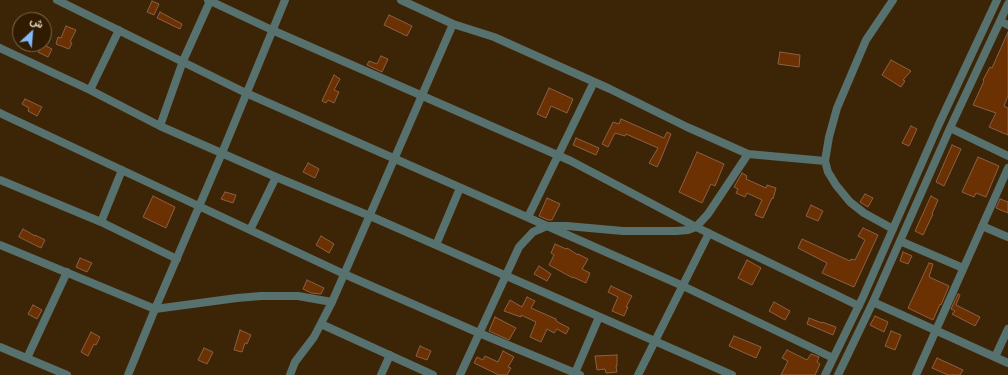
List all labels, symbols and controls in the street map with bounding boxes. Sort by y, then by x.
north arrow [12,12,52,52]
text: ش [28,13,46,30]

